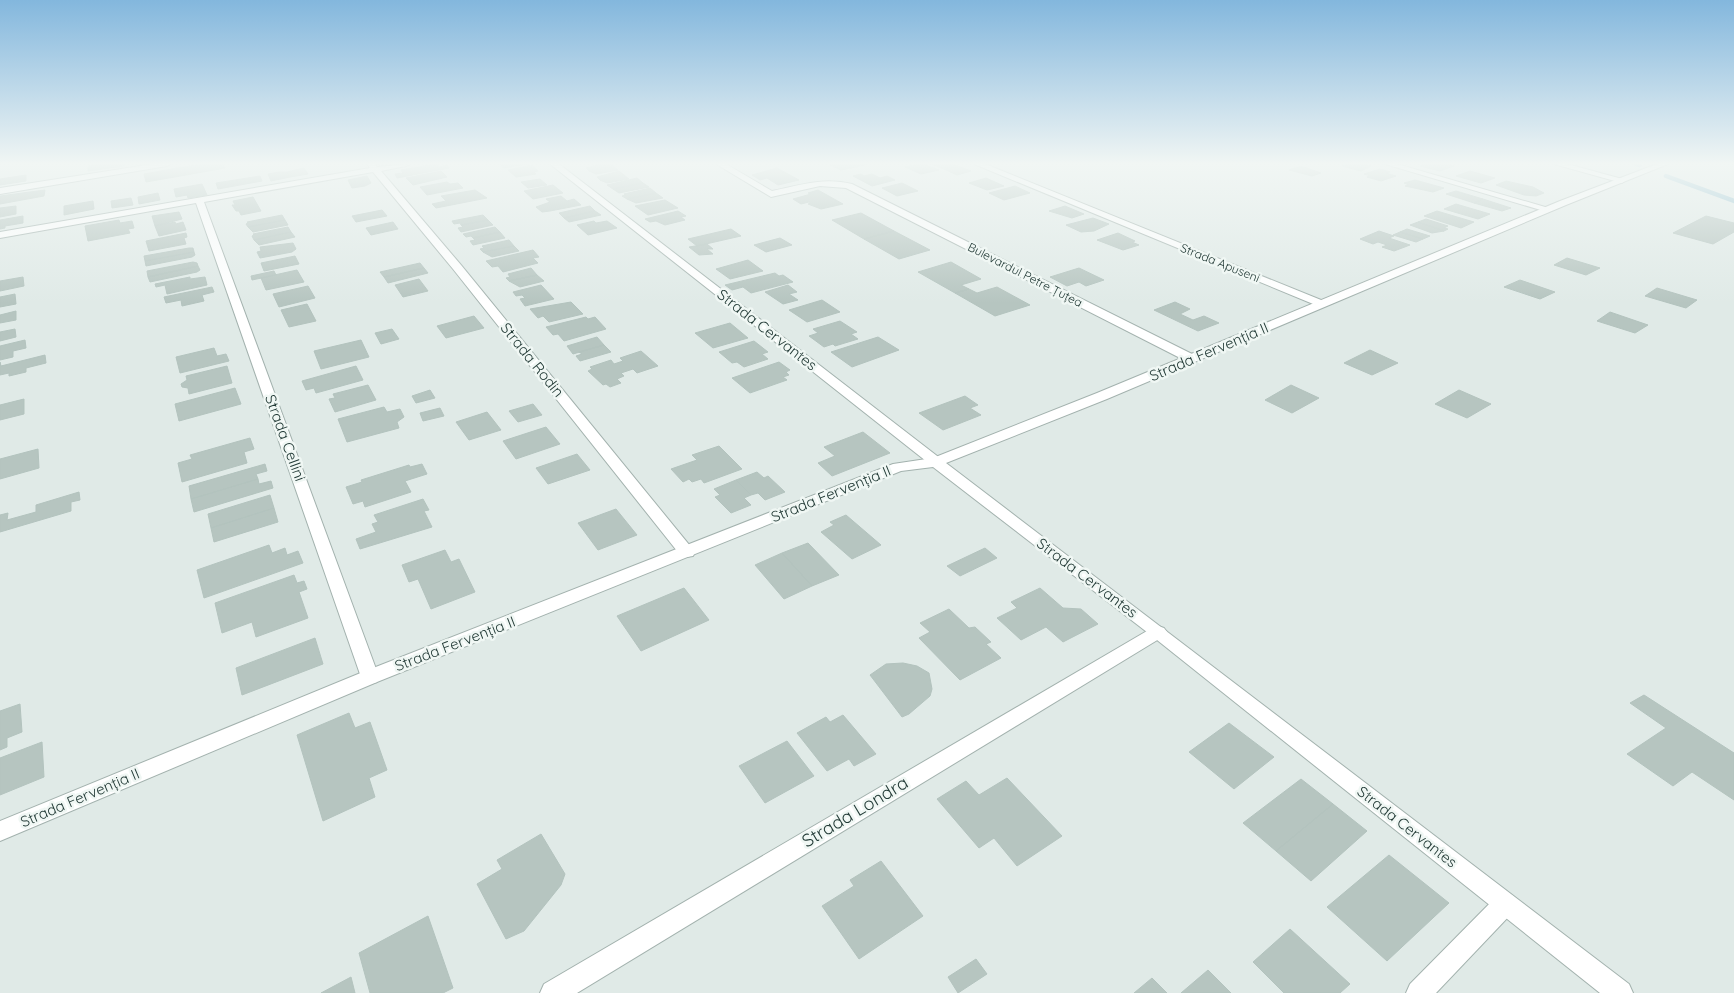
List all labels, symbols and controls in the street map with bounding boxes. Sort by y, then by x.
street label: Bulevardul Petre Țuțea [965,239,1085,310]
street label: Strada Apuseni [1178,240,1262,285]
street label: Strada Cervantes [714,285,821,374]
street label: Strada Fervenția II [1146,318,1271,385]
street label: Strada Rodin [497,319,568,401]
street label: Strada Cellini [261,392,310,484]
street label: Strada Fervenția II [768,461,894,526]
street label: Strada Cervantes [1033,533,1142,622]
street label: Strada Fervenția II [392,612,518,675]
street label: Strada Fervenția II [17,764,142,831]
street label: Strada Londra [797,771,912,852]
street label: Strada Cervantes [1354,782,1461,871]

